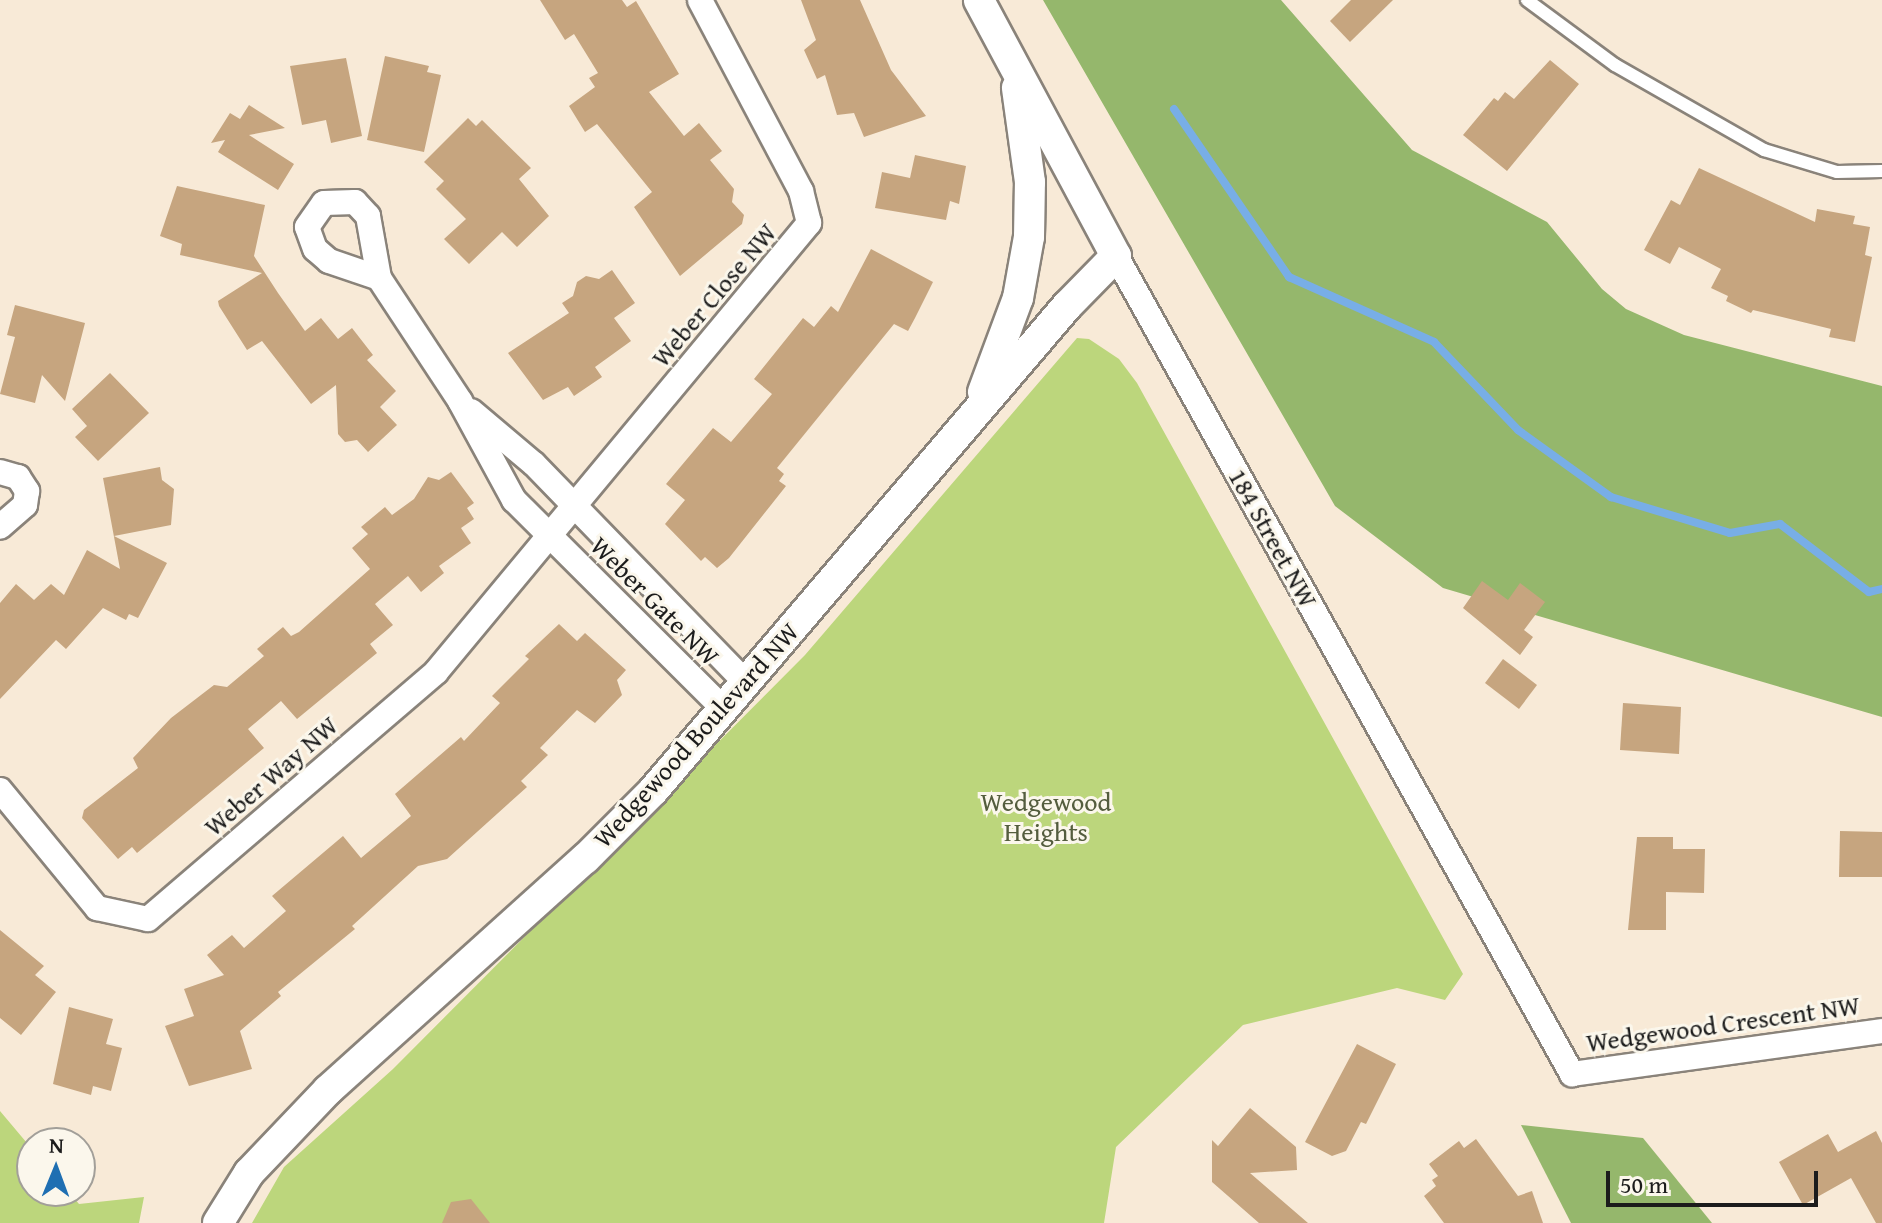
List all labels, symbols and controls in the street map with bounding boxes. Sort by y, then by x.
street label: Weber Close NW [645,217,783,373]
street label: 184 Street NW [1222,463,1324,613]
street label: Weber Gate NW [584,530,726,672]
street label: Wedgewood Boulevard NW [587,616,805,854]
street label: Weber Way NW [198,710,344,842]
park label: Wedgewood Heights [981,786,1111,848]
street label: Wedgewood Crescent NW [1584,989,1862,1059]
north arrow [16,1127,96,1207]
text: N [49,1129,64,1161]
scale bar [1610,1155,1822,1205]
text: 50 m [1620,1167,1668,1202]

